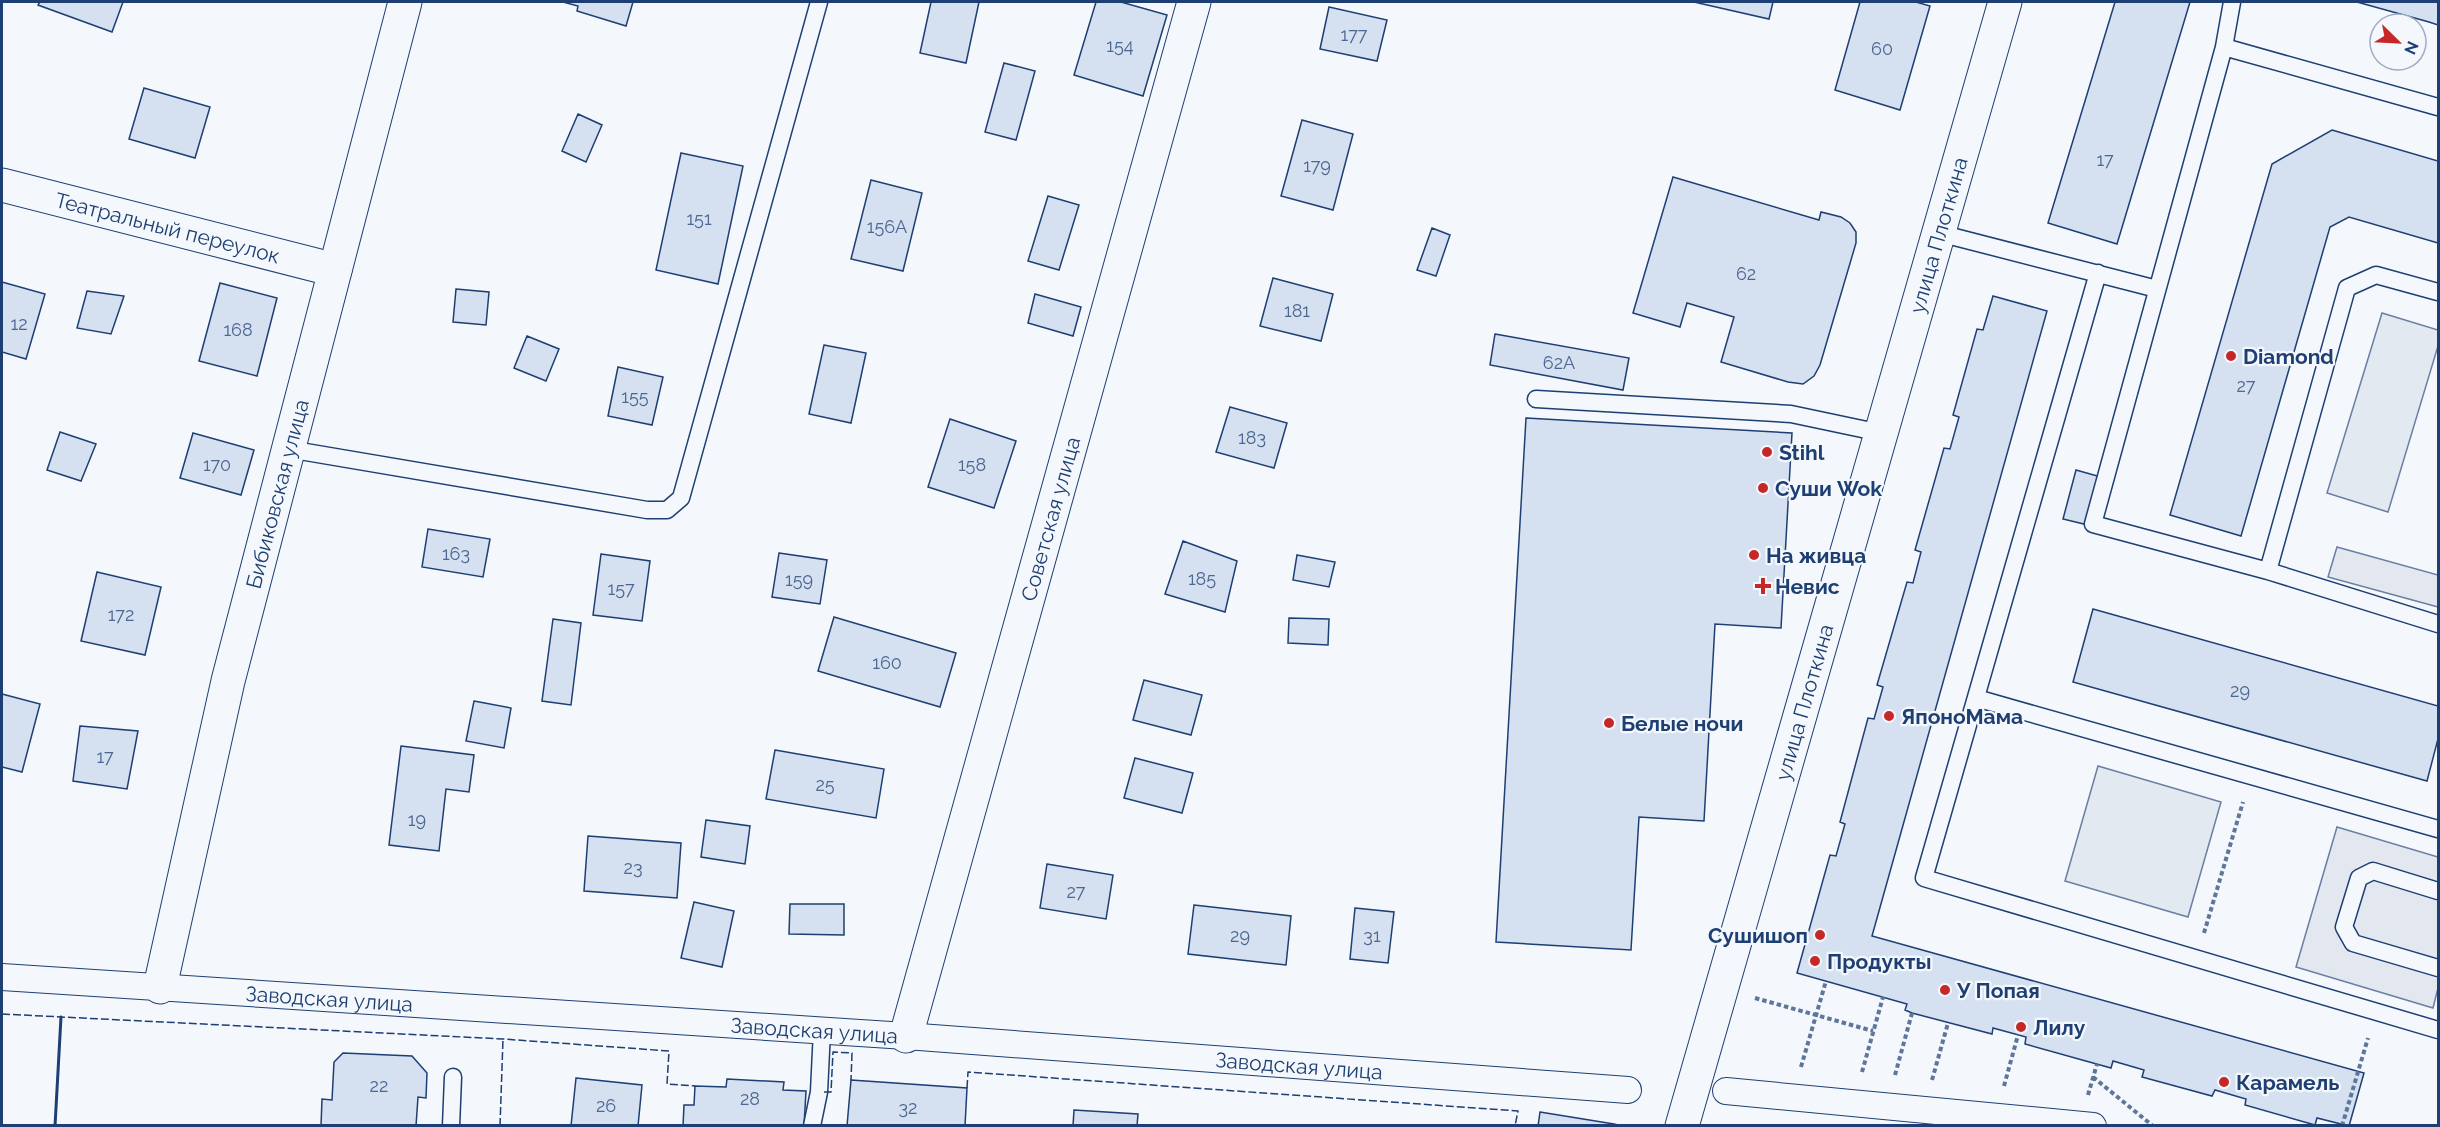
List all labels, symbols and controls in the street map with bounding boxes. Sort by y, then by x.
north arrow [2368,12,2428,72]
house number: 177 [1341,24,1368,45]
house number: 154 [1106,35,1134,56]
house number: 60 [1871,38,1893,59]
text: N [2400,38,2422,57]
house number: 17 [2096,149,2114,170]
street label: улица Плоткина [1904,154,1972,316]
house number: 179 [1303,155,1331,176]
street label: Театральный переулок [53,187,283,268]
house number: 151 [686,208,712,229]
house number: 156А [867,216,907,237]
house number: 62 [1736,263,1756,284]
house number: 181 [1284,300,1310,321]
house number: 12 [10,313,28,334]
house number: 168 [223,319,253,340]
place label: Diamond [2243,344,2334,369]
marker: Diamond [2224,349,2238,363]
house number: 62А [1543,352,1575,373]
house number: 27 [2236,375,2256,396]
house number: 155 [621,386,649,407]
street label: Бибиковская улица [240,396,313,591]
house number: 183 [1238,427,1266,448]
street label: Советская улица [1015,434,1085,604]
place label: Stihl [1779,440,1825,465]
marker: Stihl [1760,445,1774,459]
house number: 170 [203,454,231,475]
house number: 158 [958,454,986,475]
place label: Суши Wok [1775,476,1882,501]
marker: Суши Wok [1756,481,1770,495]
house number: 163 [442,543,470,564]
place label: На живца [1766,543,1866,568]
marker: На живца [1747,548,1761,562]
house number: 185 [1188,568,1216,589]
house number: 159 [785,569,813,590]
place label: Невис [1775,574,1840,599]
house number: 157 [607,578,635,599]
marker: Невис [1756,579,1770,593]
house number: 172 [108,604,134,625]
street label: улица Плоткина [1769,621,1838,783]
house number: 160 [872,652,902,673]
house number: 29 [2230,680,2250,701]
place label: ЯпоноМама [1901,704,2023,729]
marker: ЯпоноМама [1882,709,1896,723]
place label: Белые ночи [1621,711,1743,736]
marker: Белые ночи [1602,716,1616,730]
house number: 17 [96,746,114,767]
house number: 25 [815,774,835,795]
house number: 19 [408,809,426,830]
house number: 23 [624,857,643,878]
house number: 27 [1066,881,1086,902]
place label: Сушишоп [1708,923,1808,948]
house number: 29 [1230,925,1250,946]
house number: 31 [1363,925,1381,946]
marker: Сушишоп [1813,928,1827,942]
place label: Продукты [1827,949,1932,974]
marker: Продукты [1808,954,1822,968]
place label: У Попая [1956,978,2040,1003]
street label: Заводская улица [245,980,414,1016]
marker: У Попая [1938,983,1952,997]
street label: Заводская улица [730,1012,899,1048]
place label: Лилу [2033,1015,2086,1040]
marker: Лилу [2014,1020,2028,1034]
street label: Заводская улица [1214,1047,1384,1084]
place label: Карамель [2236,1070,2339,1095]
house number: 22 [370,1075,388,1096]
marker: Карамель [2217,1075,2231,1089]
house number: 28 [740,1088,760,1109]
house number: 26 [596,1095,616,1116]
house number: 32 [899,1097,918,1118]

